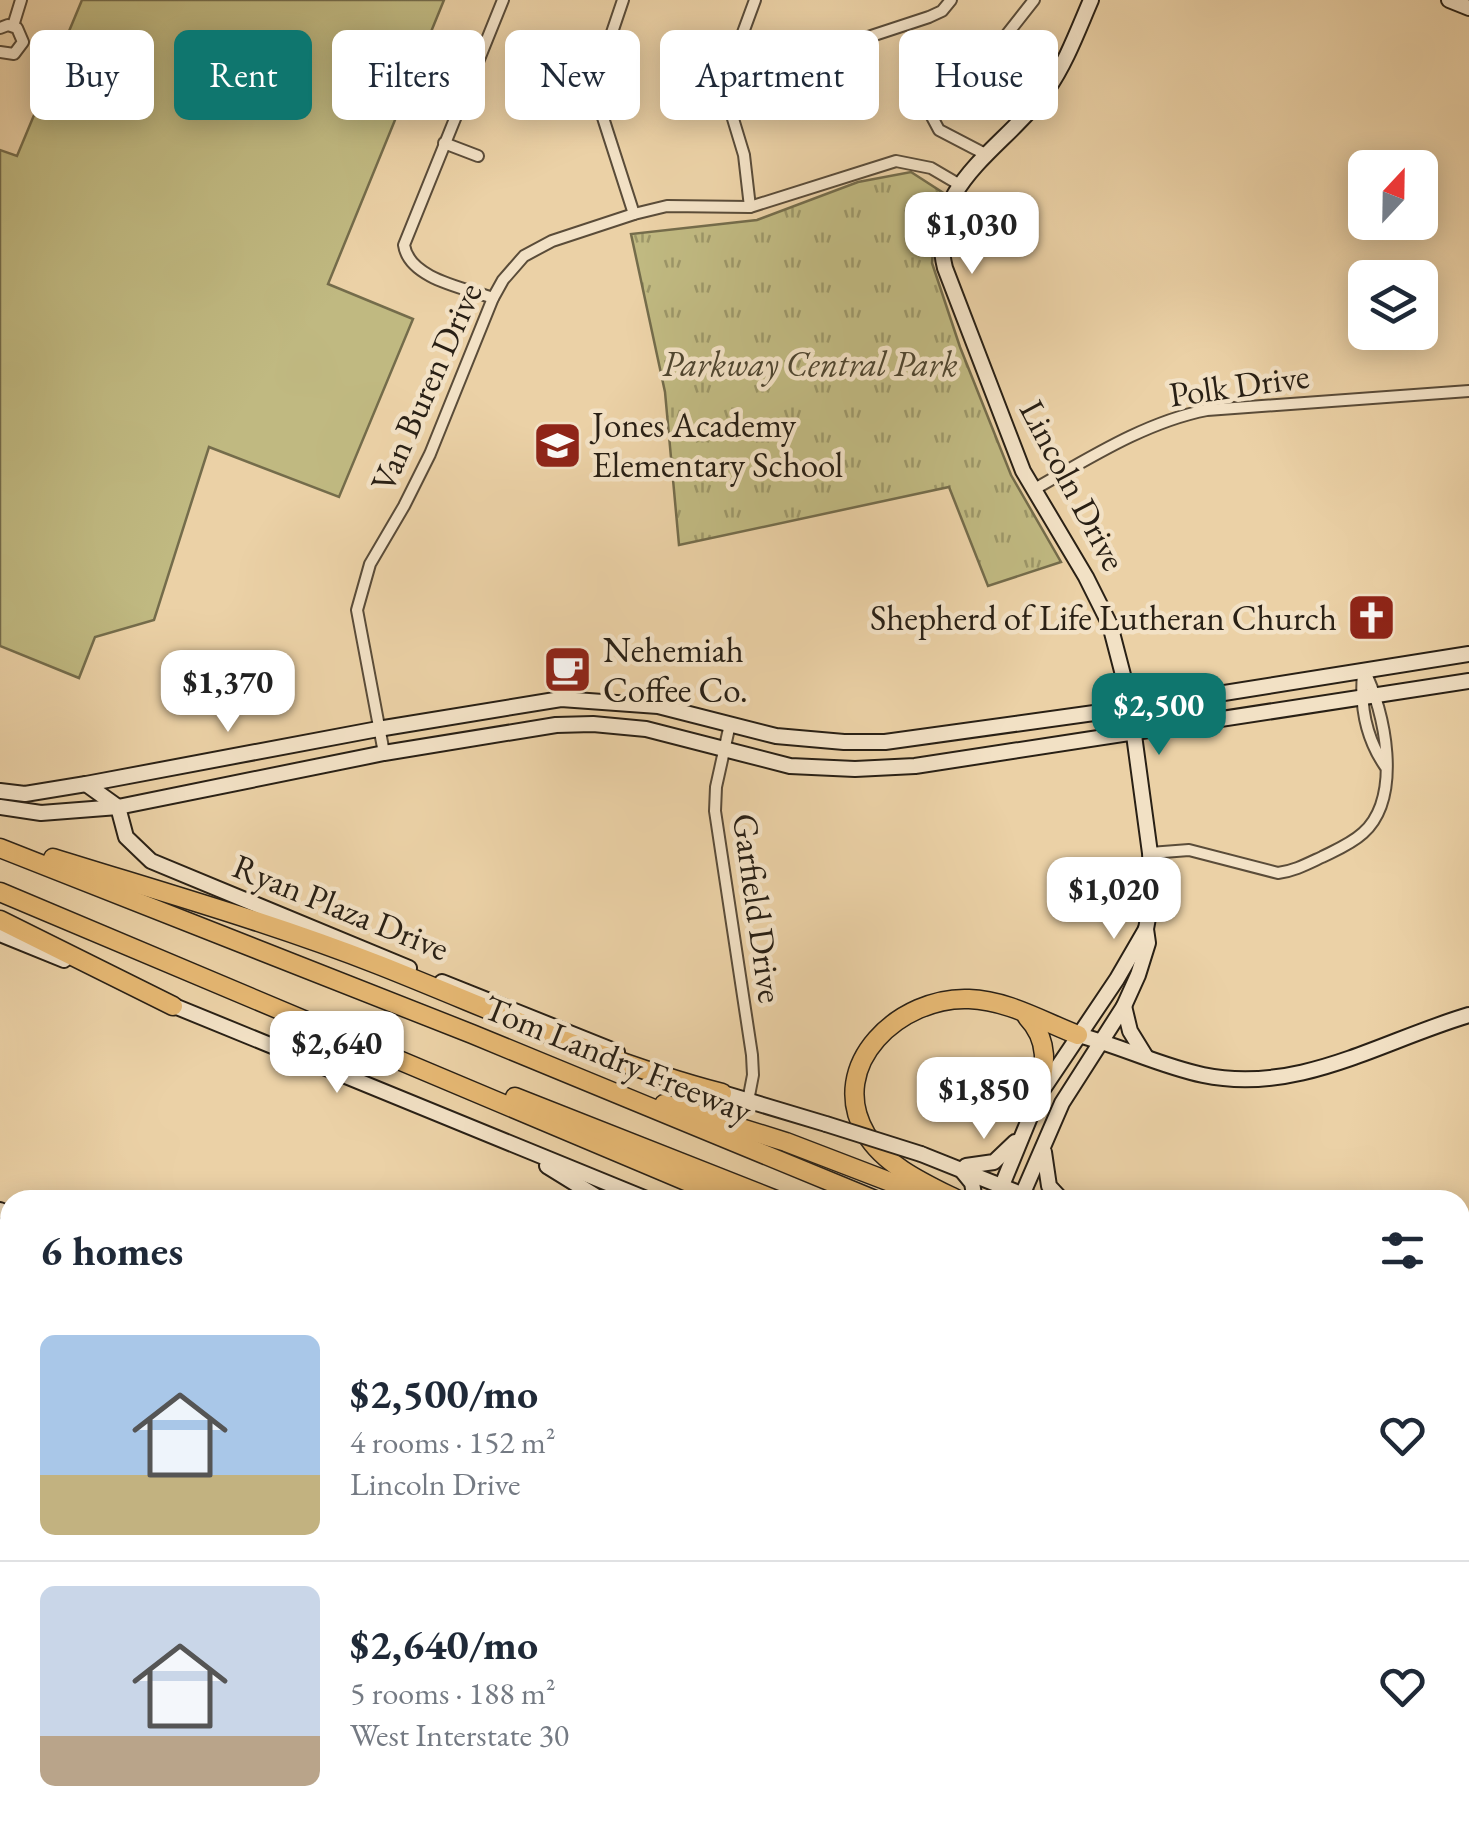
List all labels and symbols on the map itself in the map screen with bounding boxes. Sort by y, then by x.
north arrow [1348,150,1438,240]
pin: $1,030 [891,192,1053,277]
street label: Van Buren Drive [359,275,492,498]
park label: Parkway Central Park [662,341,958,387]
street label: Polk Drive [1166,352,1312,417]
street label: Lincoln Drive [1010,392,1137,578]
place label: Jones Academy Elementary School [589,402,843,487]
school or university icon: Jones Academy Elementary School [531,419,583,471]
church icon: Shepherd of Life Lutheran Church [1346,592,1398,644]
place label: Shepherd of Life Lutheran Church [870,595,1337,640]
place label: Nehemiah Coffee Co. [603,627,748,712]
cafe icon: Nehemiah Coffee Co. [542,644,594,696]
pin: $1,370 [147,650,309,735]
pin: $2,500 [1078,673,1240,758]
street label: Garfield Drive [723,810,794,1006]
street label: Ryan Plaza Drive [227,843,456,970]
pin: $1,020 [1033,857,1195,942]
street label: Tom Landry Freeway [478,984,759,1133]
pin: $2,640 [256,1011,418,1096]
pin: $1,850 [903,1057,1065,1142]

